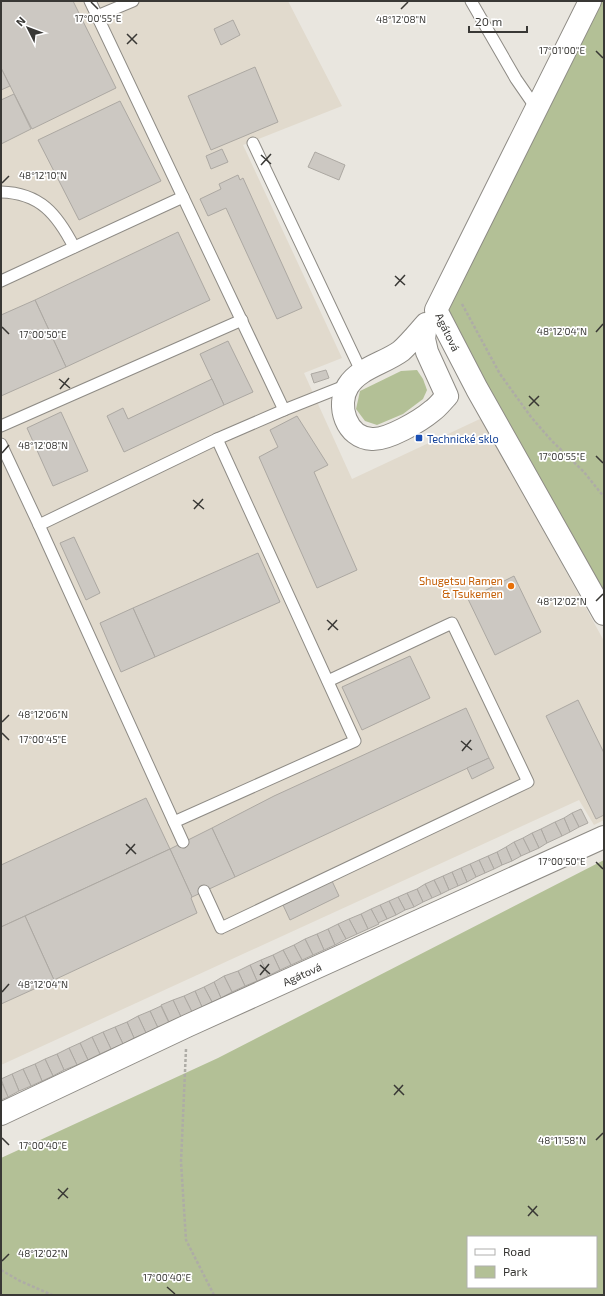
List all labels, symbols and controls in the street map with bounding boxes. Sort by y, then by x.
north arrow [8,8,48,48]
scale bar [469,8,527,34]
text: 17°00'55"E [75,12,122,24]
text: 48°12'08"N [376,13,426,25]
text: N [13,14,28,28]
text: 20 m [475,14,502,28]
text: 17°01'00"E [539,44,585,56]
text: 48°12'10"N [19,169,67,181]
street label: Agátová [433,311,463,353]
text: 48°12'04"N [537,325,587,337]
text: 17°00'50"E [19,328,67,340]
place label: Technické sklo [427,432,499,445]
marker: Technické sklo [414,433,424,443]
text: 48°12'08"N [18,439,68,451]
text: 17°00'55"E [539,450,586,462]
place label: Shugetsu Ramen & Tsukemen [419,574,503,600]
marker: Shugetsu Ramen & Tsukemen [506,581,516,591]
text: 48°12'02"N [537,595,587,607]
text: 48°12'06"N [18,708,68,720]
text: 17°00'45"E [19,733,67,745]
text: 17°00'50"E [538,855,586,867]
street label: Agátová [281,960,323,988]
text: 48°12'04"N [18,978,68,990]
text: 48°11'58"N [538,1134,586,1146]
text: 17°00'40"E [19,1139,67,1151]
legend [467,1236,597,1288]
text: Road [503,1244,531,1258]
text: 48°12'02"N [18,1247,68,1259]
text: Park [503,1264,528,1278]
text: 17°00'40"E [143,1271,191,1283]

